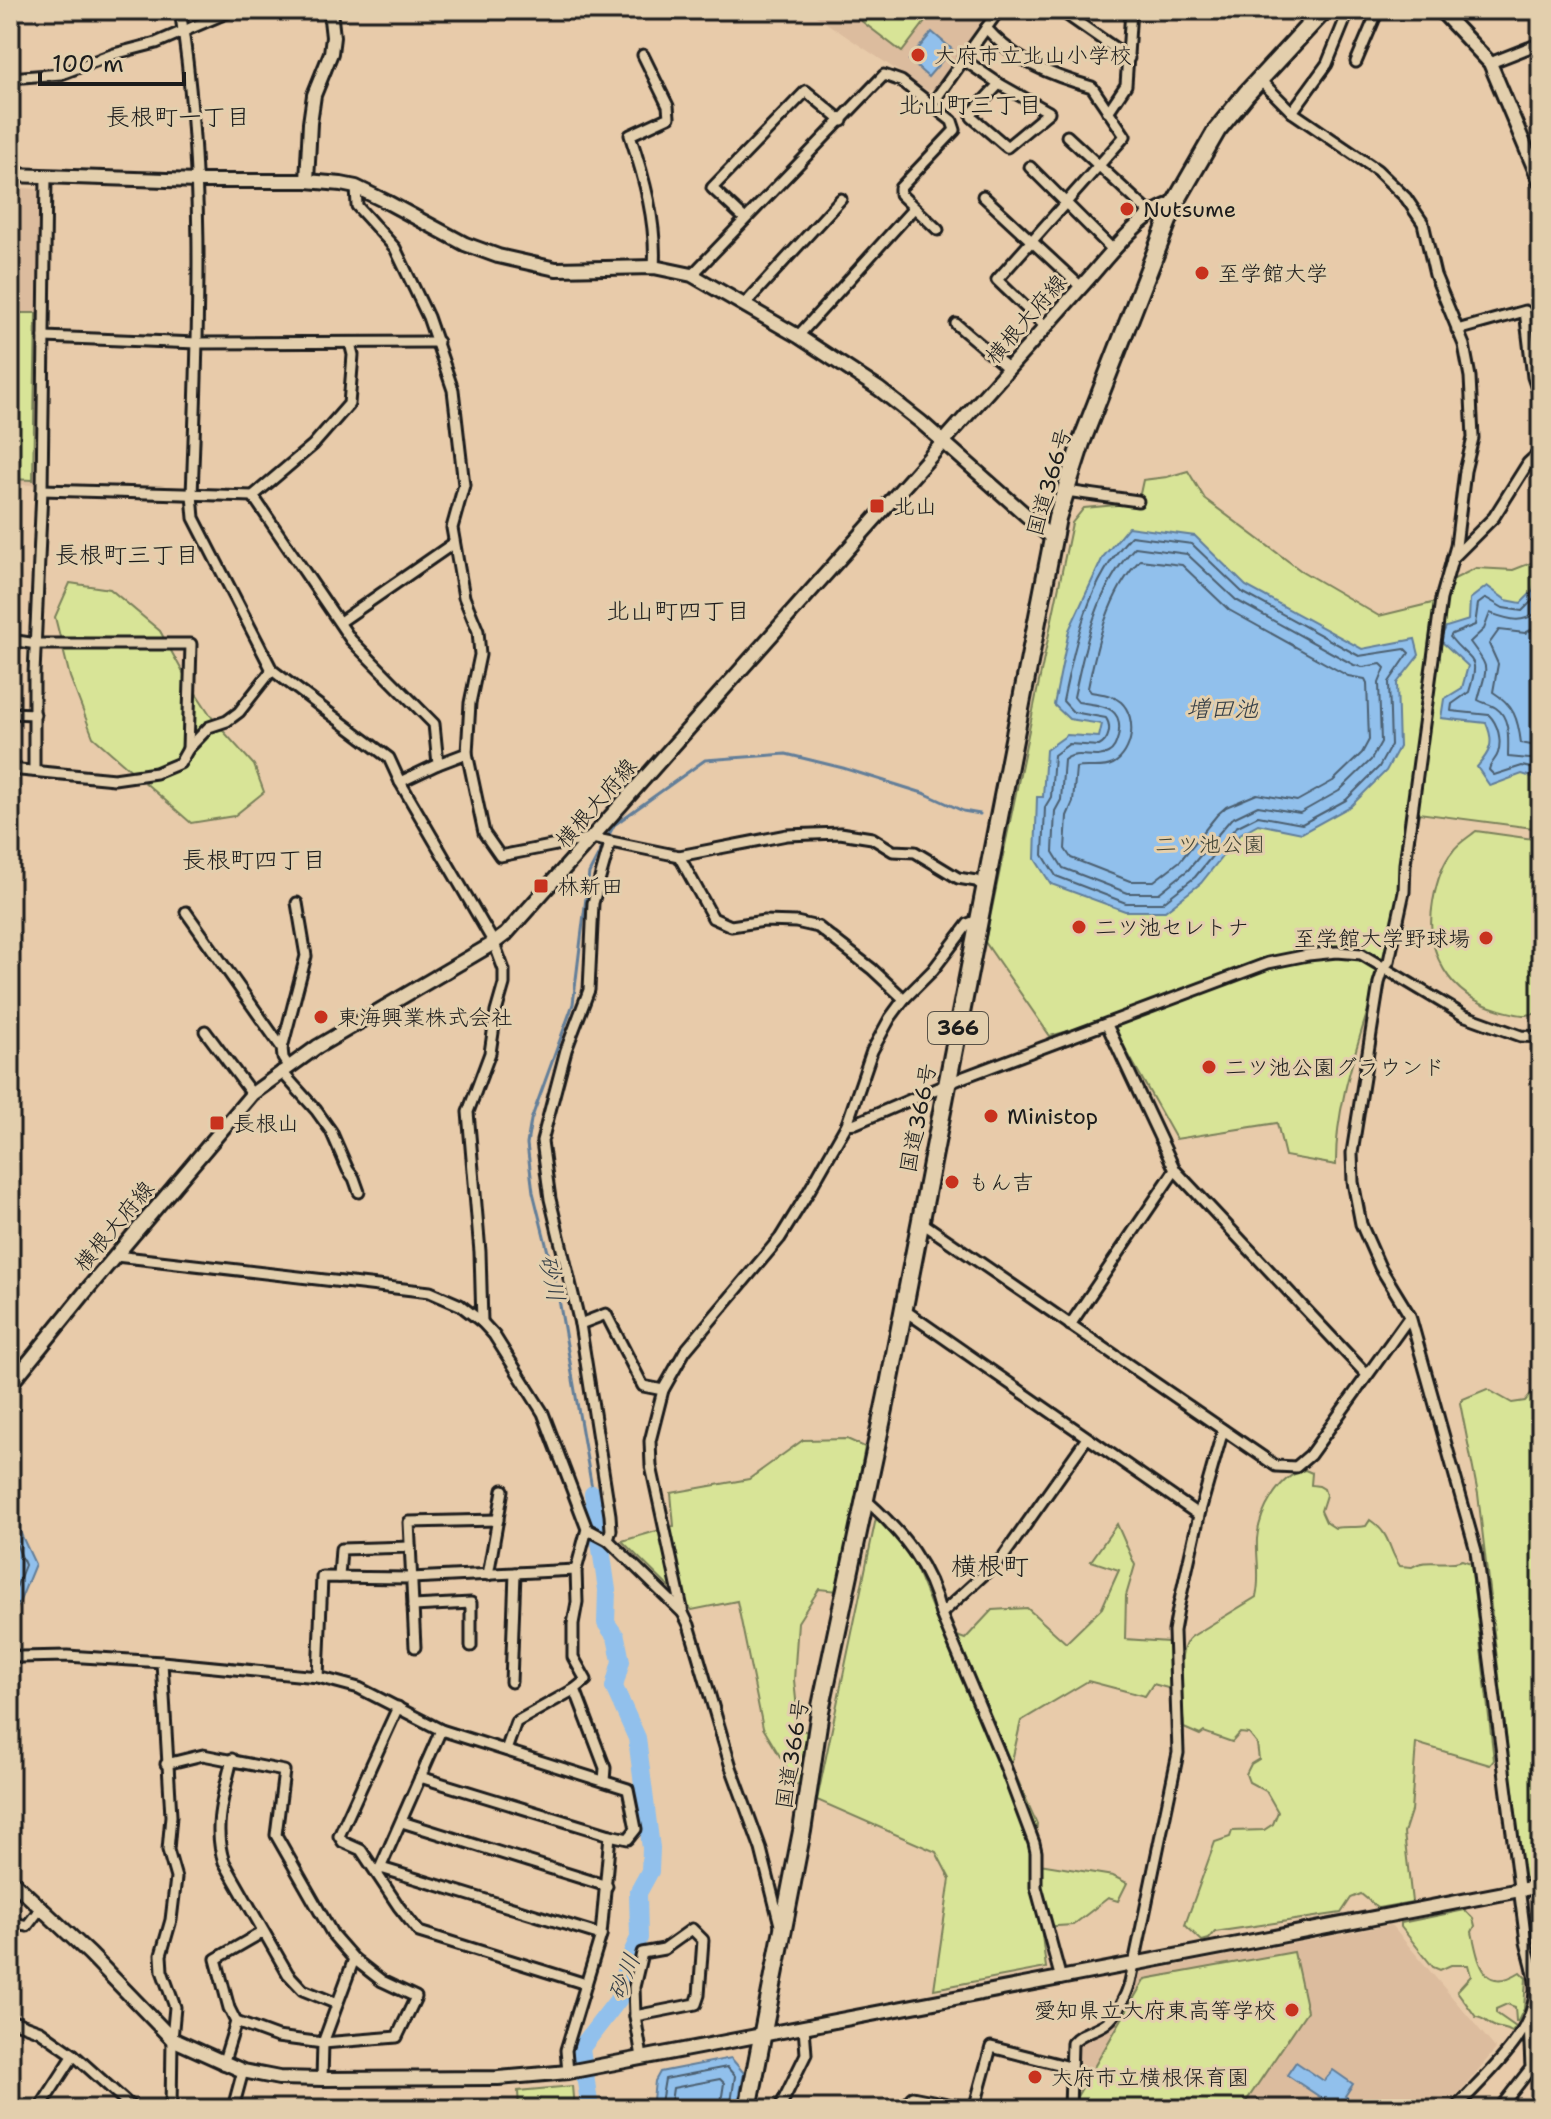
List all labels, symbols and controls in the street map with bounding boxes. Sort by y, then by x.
scale bar [40,36,184,86]
place label: 大府市立北山小学校 [934,41,1132,70]
marker: 大府市立北山小学校 [909,46,927,64]
text: 100 m [52,48,124,80]
district label: 北山町三丁目 [898,89,1042,121]
district label: 長根町一丁目 [106,101,250,133]
place label: Nutsume [1143,195,1236,224]
marker: Nutsume [1118,200,1136,218]
place label: 至学館大学 [1218,259,1328,288]
marker: 至学館大学 [1193,264,1211,282]
street label: 横根大府線 [979,268,1073,370]
street label: 国道366号 [1020,425,1078,539]
place label: 北山 [893,492,937,521]
marker: 北山 [868,497,886,515]
district label: 長根町三丁目 [55,539,199,571]
district label: 北山町四丁目 [606,595,750,627]
water label: 増田池 [1186,693,1259,725]
street label: 横根大府線 [549,752,643,854]
park label: 二ツ池公園 [1155,830,1265,859]
district label: 長根町四丁目 [182,844,326,876]
place label: 林新田 [557,872,623,901]
marker: 林新田 [532,877,550,895]
place label: 二ツ池セレトナ [1095,913,1249,942]
marker: 二ツ池セレトナ [1070,918,1088,936]
place label: 至学館大学野球場 [1294,924,1470,953]
marker: 至学館大学野球場 [1477,929,1495,947]
place label: 東海興業株式会社 [337,1003,513,1032]
marker: 東海興業株式会社 [312,1008,330,1026]
road number: 366 [928,1012,988,1044]
place label: 二ツ池公園グラウンド [1225,1053,1445,1082]
marker: 二ツ池公園グラウンド [1200,1058,1218,1076]
street label: 国道366号 [893,1061,943,1175]
place label: Ministop [1007,1102,1098,1131]
marker: Ministop [982,1107,1000,1125]
place label: 長根山 [233,1109,299,1138]
marker: 長根山 [208,1114,226,1132]
place label: もん吉 [968,1168,1034,1197]
marker: もん吉 [943,1173,961,1191]
street label: 横根大府線 [68,1175,160,1277]
water label: 砂川 [532,1251,572,1305]
district label: 横根町 [951,1548,1029,1583]
street label: 国道366号 [769,1697,815,1811]
water label: 砂川 [600,1949,648,2005]
place label: 愛知県立大府東高等学校 [1034,1996,1276,2025]
marker: 愛知県立大府東高等学校 [1283,2001,1301,2019]
place label: 大府市立横根保育園 [1051,2063,1249,2092]
marker: 大府市立横根保育園 [1026,2068,1044,2086]

